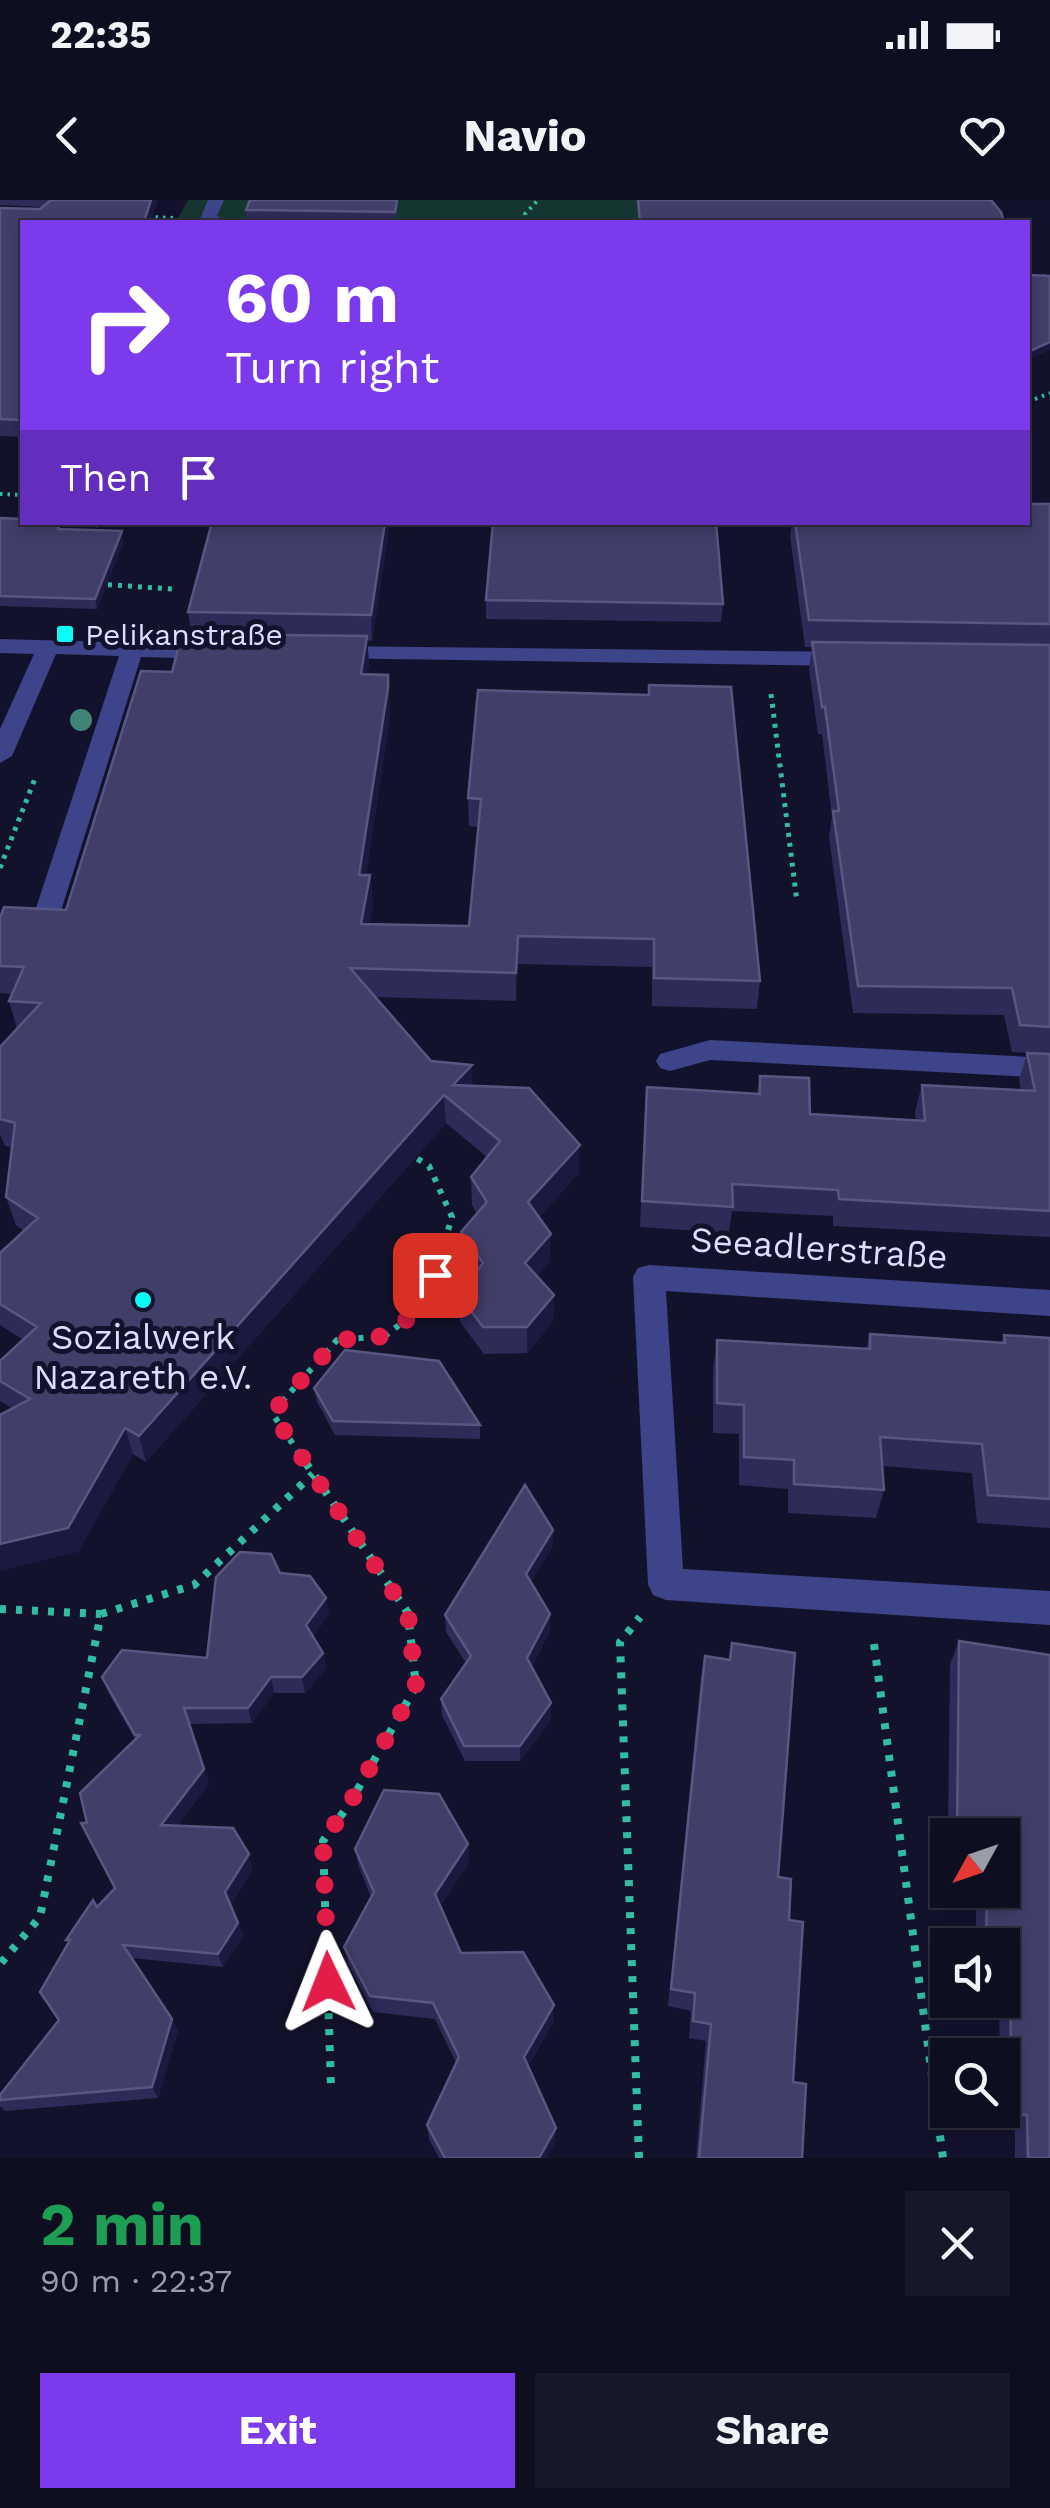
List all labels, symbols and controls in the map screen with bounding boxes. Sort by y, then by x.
text: 22:35 [50,13,151,57]
icon: back [40,108,95,163]
icon: heart [955,108,1010,163]
text: Navio [463,109,587,162]
text: 60 m [225,257,399,339]
icon: right [60,260,190,390]
text: Turn right [225,341,439,394]
icon: arrive [171,450,226,505]
text: Then [60,456,151,500]
place label: Pelikanstraße [85,617,283,652]
marker: Pelikanstraße [54,623,76,645]
street label: Seeadlerstraße [689,1218,949,1278]
pin [393,1233,478,1318]
icon: arrive [408,1248,463,1303]
marker: Sozialwerk Nazareth e.V. [132,1289,154,1311]
place label: Sozialwerk Nazareth e.V. [34,1316,252,1398]
north arrow [930,1818,1020,1908]
map controls [930,1818,1020,2128]
button: sound [930,1928,1020,2018]
position arrow [276,1930,380,2034]
button: search [930,2038,1020,2128]
text: 2 min [40,2189,204,2260]
button: close [905,2191,1010,2296]
text: 90 m · 22:37 [40,2262,232,2300]
button: Exit [40,2373,515,2488]
button: Share [535,2373,1010,2488]

